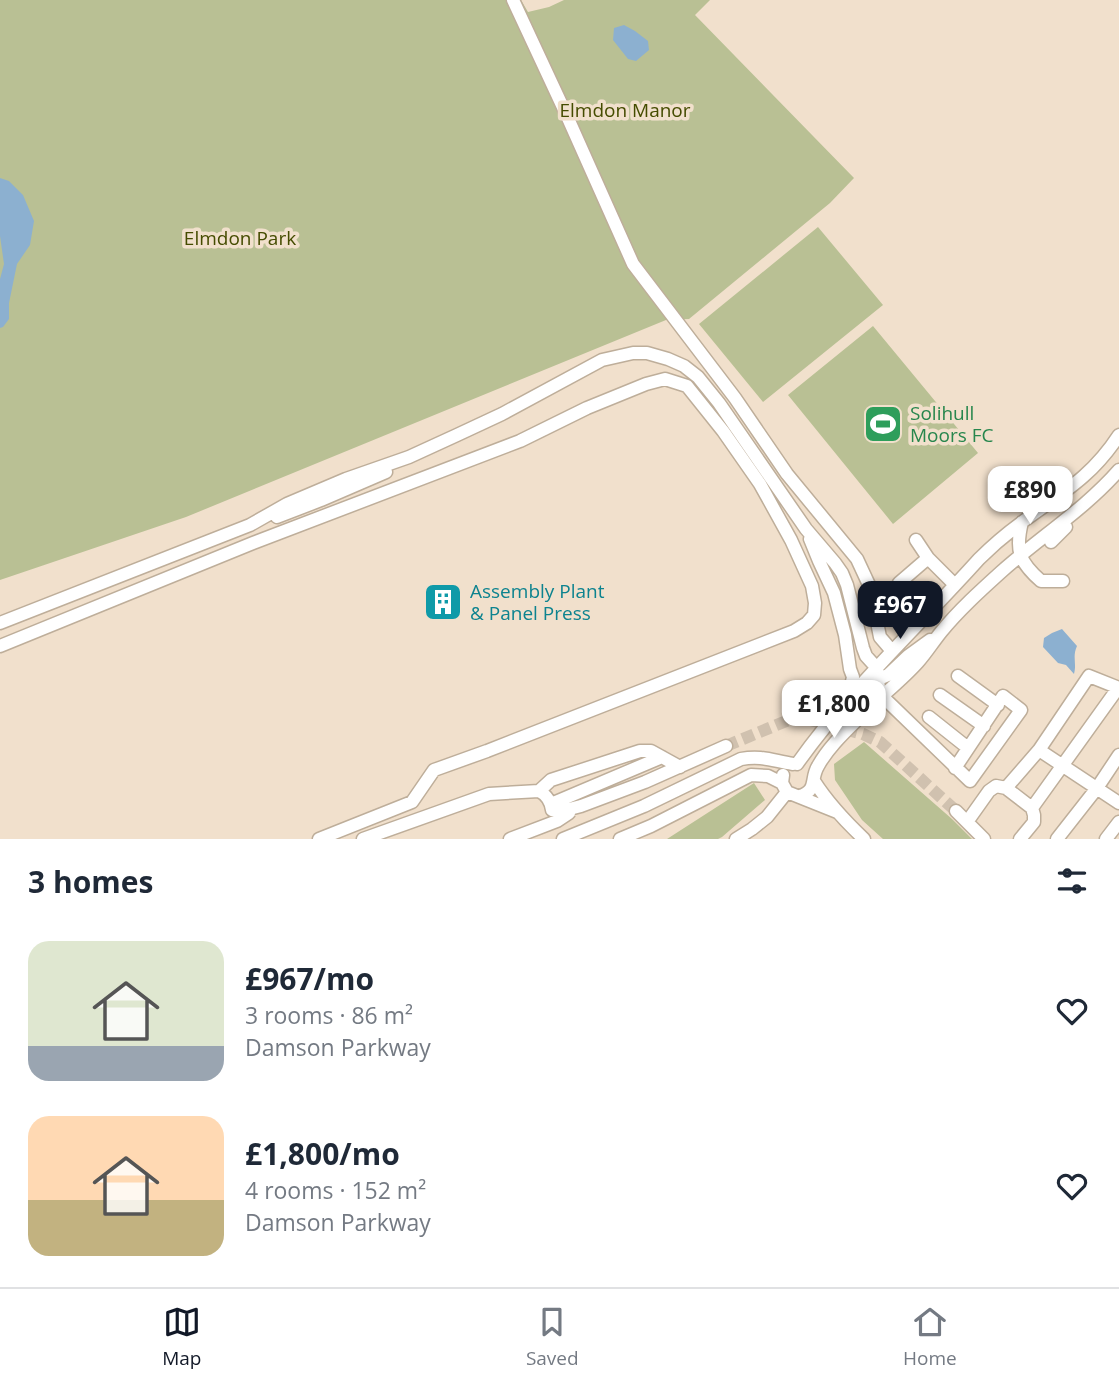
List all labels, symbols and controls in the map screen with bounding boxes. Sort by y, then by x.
park label: Elmdon Manor [559,97,691,123]
park label: Elmdon Park [184,225,296,251]
place label: Solihull Moors FC [910,400,994,448]
sports icon: Solihull Moors FC [862,403,904,445]
pin: £890 [989,466,1071,526]
text: £890 [1004,473,1056,505]
place label: Assembly Plant & Panel Press [470,578,605,626]
building icon: Assembly Plant & Panel Press [422,581,464,623]
pin: £967 [859,582,941,641]
text: £967 [874,588,926,620]
pin: £1,800 [777,680,891,740]
text: £1,800 [798,687,870,719]
text: 3 homes [28,861,153,902]
icon: filters [1053,862,1091,900]
text: £967/mo [245,958,374,999]
icon: home [84,969,168,1053]
icon: heart [1053,992,1091,1030]
text: 3 rooms · 86 m² [245,999,413,1031]
text: Damson Parkway [245,1031,431,1063]
text: £1,800/mo [245,1133,400,1174]
icon: home [84,1144,168,1228]
icon: heart [1053,1167,1091,1205]
text: 4 rooms · 152 m² [245,1174,426,1206]
text: Damson Parkway [245,1206,431,1238]
tab: Map [162,1303,201,1371]
tab: Saved [526,1303,579,1371]
tab: Home [903,1303,957,1371]

